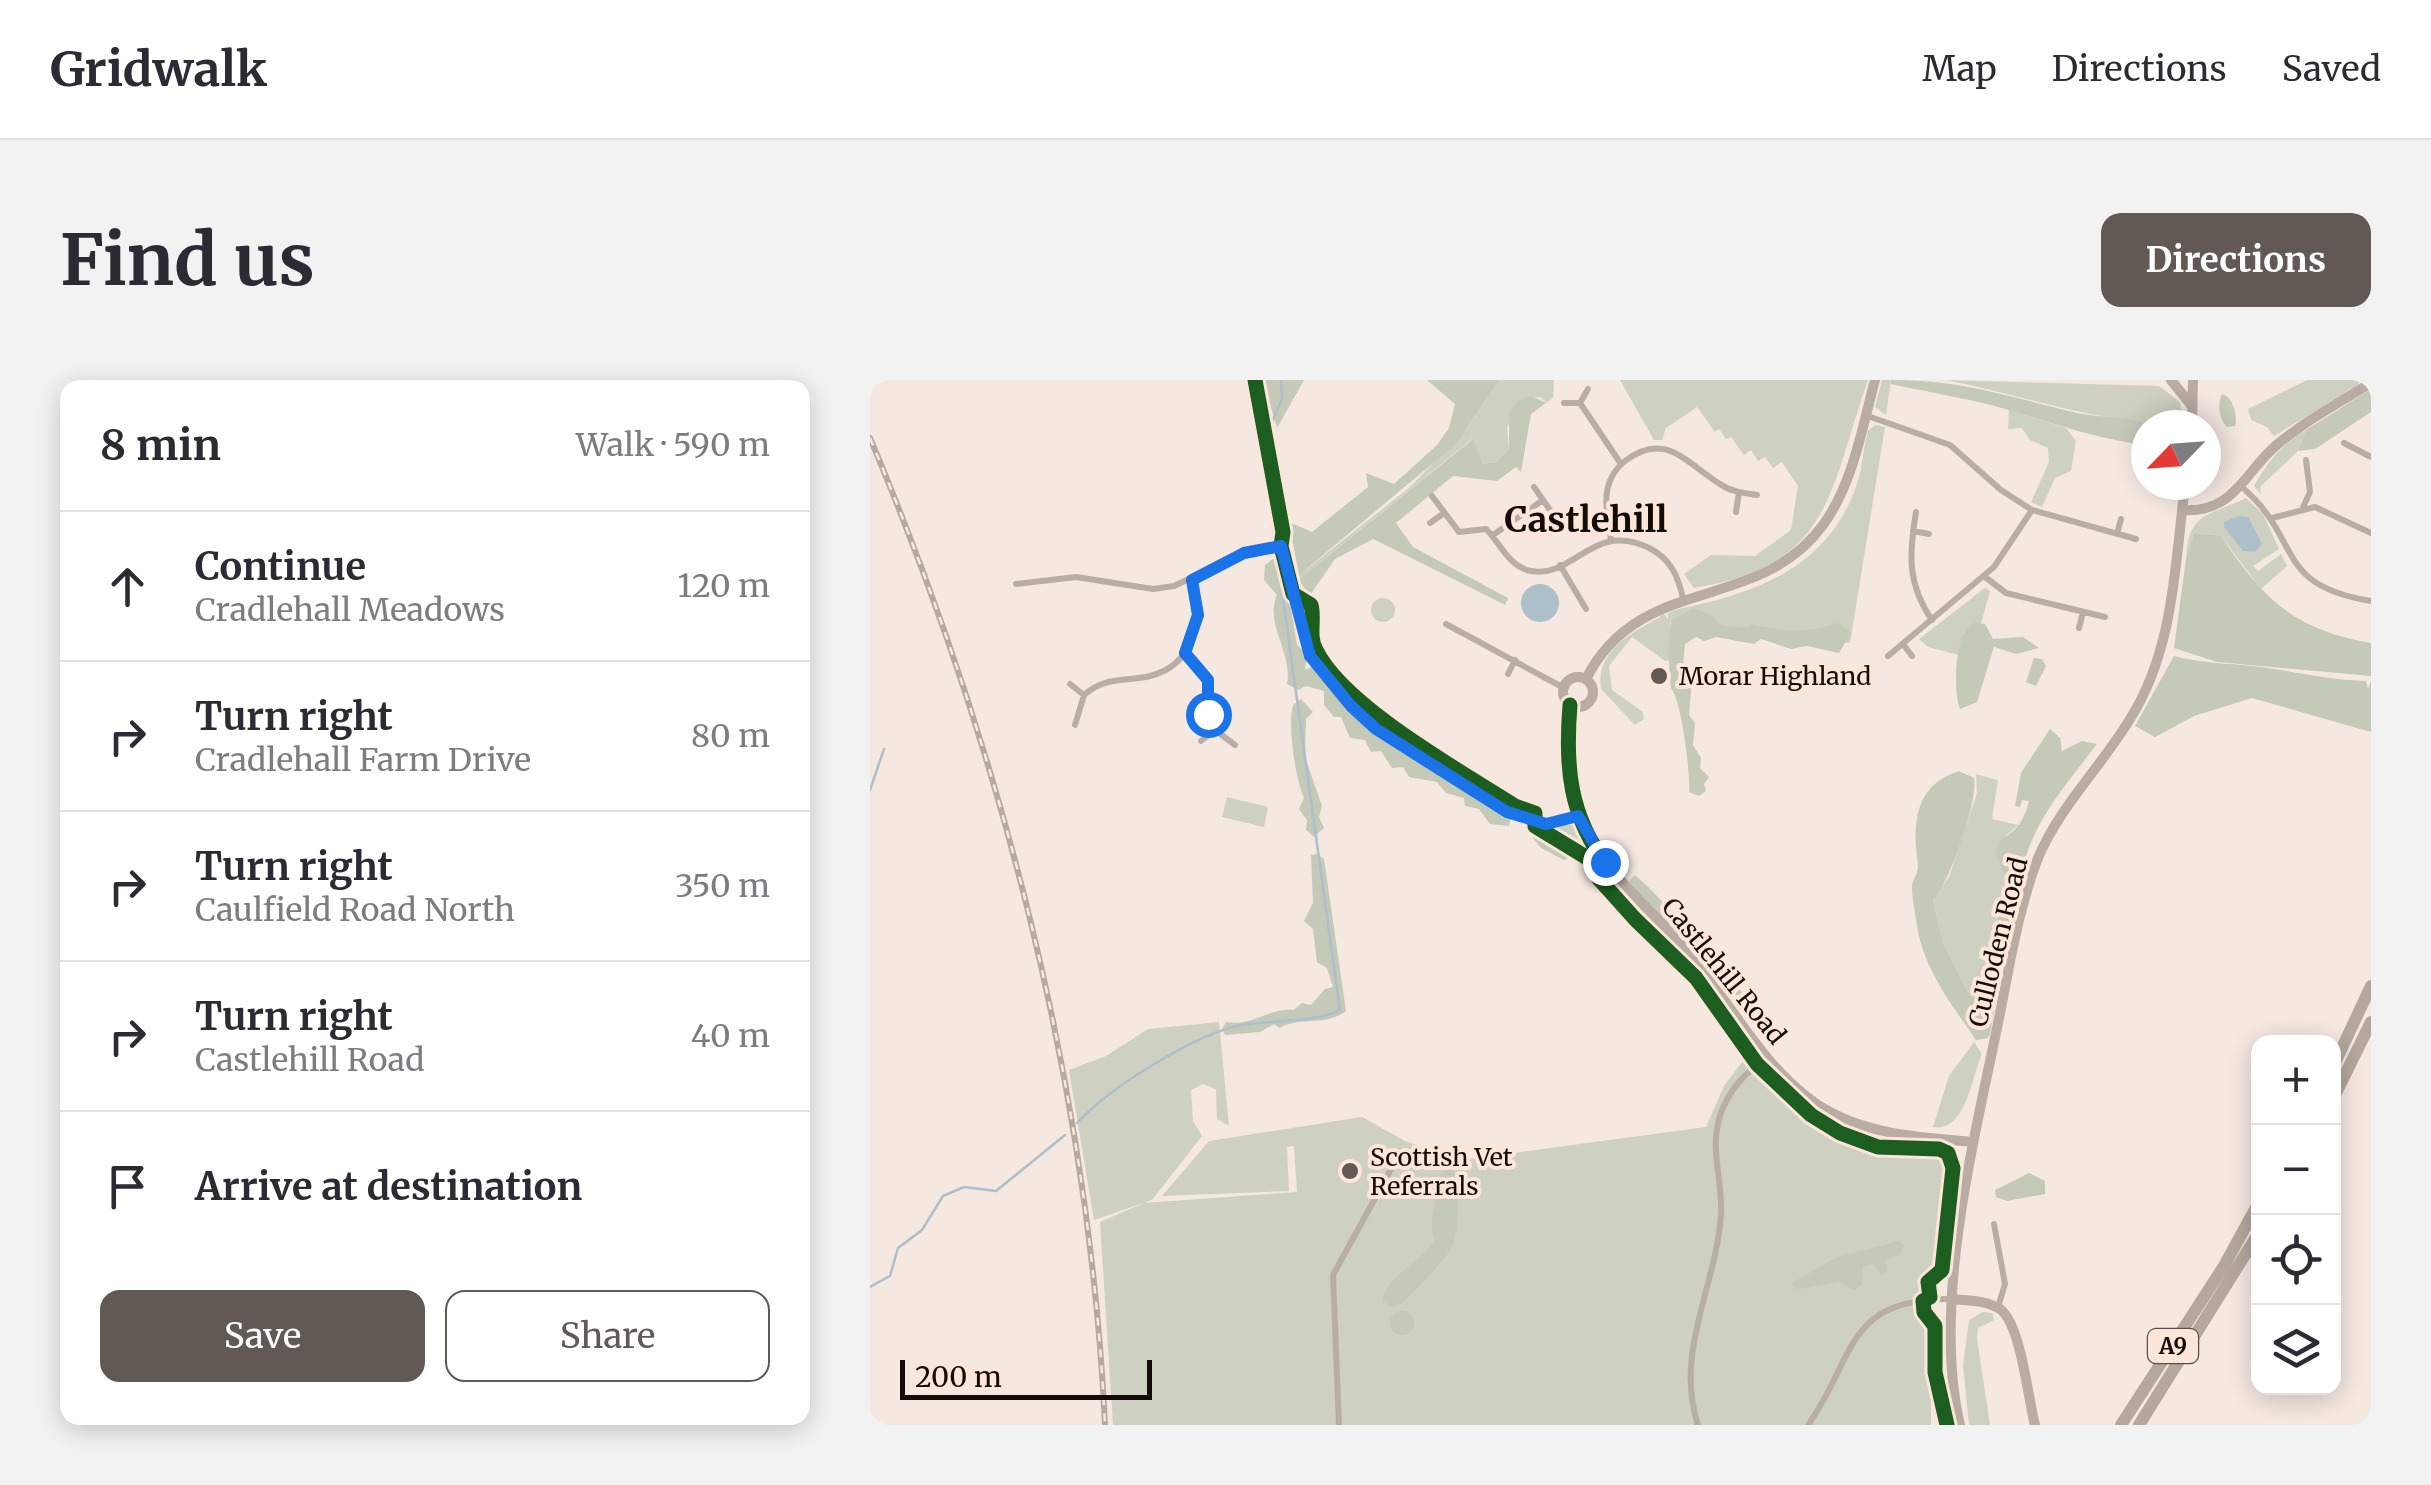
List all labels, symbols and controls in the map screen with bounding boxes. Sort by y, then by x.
text: Gridwalk [50,39,267,99]
text: Map [1922,47,1997,91]
text: Directions [2052,47,2227,91]
text: Saved [2282,47,2381,91]
button: Directions [2101,213,2371,307]
text: Find us [60,216,315,304]
north arrow [2131,410,2221,500]
text: 8 min [100,419,221,471]
text: Walk · 590 m [576,425,770,465]
district label: Castlehill [1505,498,1667,542]
text: Continue [195,543,366,590]
icon: ahead [100,559,155,614]
text: 120 m [678,566,770,606]
text: Cradlehall Meadows [195,590,505,630]
place label: Morar Highland [1679,660,1871,692]
marker: Morar Highland [1648,665,1670,687]
route start [1186,692,1232,738]
text: Turn right [195,693,393,740]
icon: right [100,709,155,764]
text: 80 m [691,716,770,756]
text: Cradlehall Farm Drive [195,740,531,780]
route end [1583,840,1629,886]
text: Turn right [195,843,393,890]
street label: Culloden Road [1961,854,2035,1030]
icon: right [100,859,155,914]
text: 350 m [675,866,770,906]
text: Caulfield Road North [195,890,515,930]
street label: Castlehill Road [1655,891,1793,1051]
text: Turn right [195,993,393,1040]
icon: right [100,1009,155,1064]
text: 40 m [691,1016,770,1056]
map controls [2251,1035,2341,1395]
button: + [2251,1035,2341,1125]
text: Castlehill Road [195,1040,424,1080]
button: − [2251,1125,2341,1215]
place label: Scottish Vet Referrals [1370,1141,1513,1202]
icon: arrive [100,1159,155,1214]
marker: Scottish Vet Referrals [1339,1160,1361,1182]
text: Arrive at destination [195,1163,582,1210]
button: locate [2251,1215,2341,1305]
button: Save [100,1290,425,1382]
button: Share [445,1290,770,1382]
button: layers [2251,1305,2341,1395]
road number: A9 [2148,1329,2198,1363]
scale bar [900,1355,1152,1400]
text: 200 m [915,1359,1002,1395]

